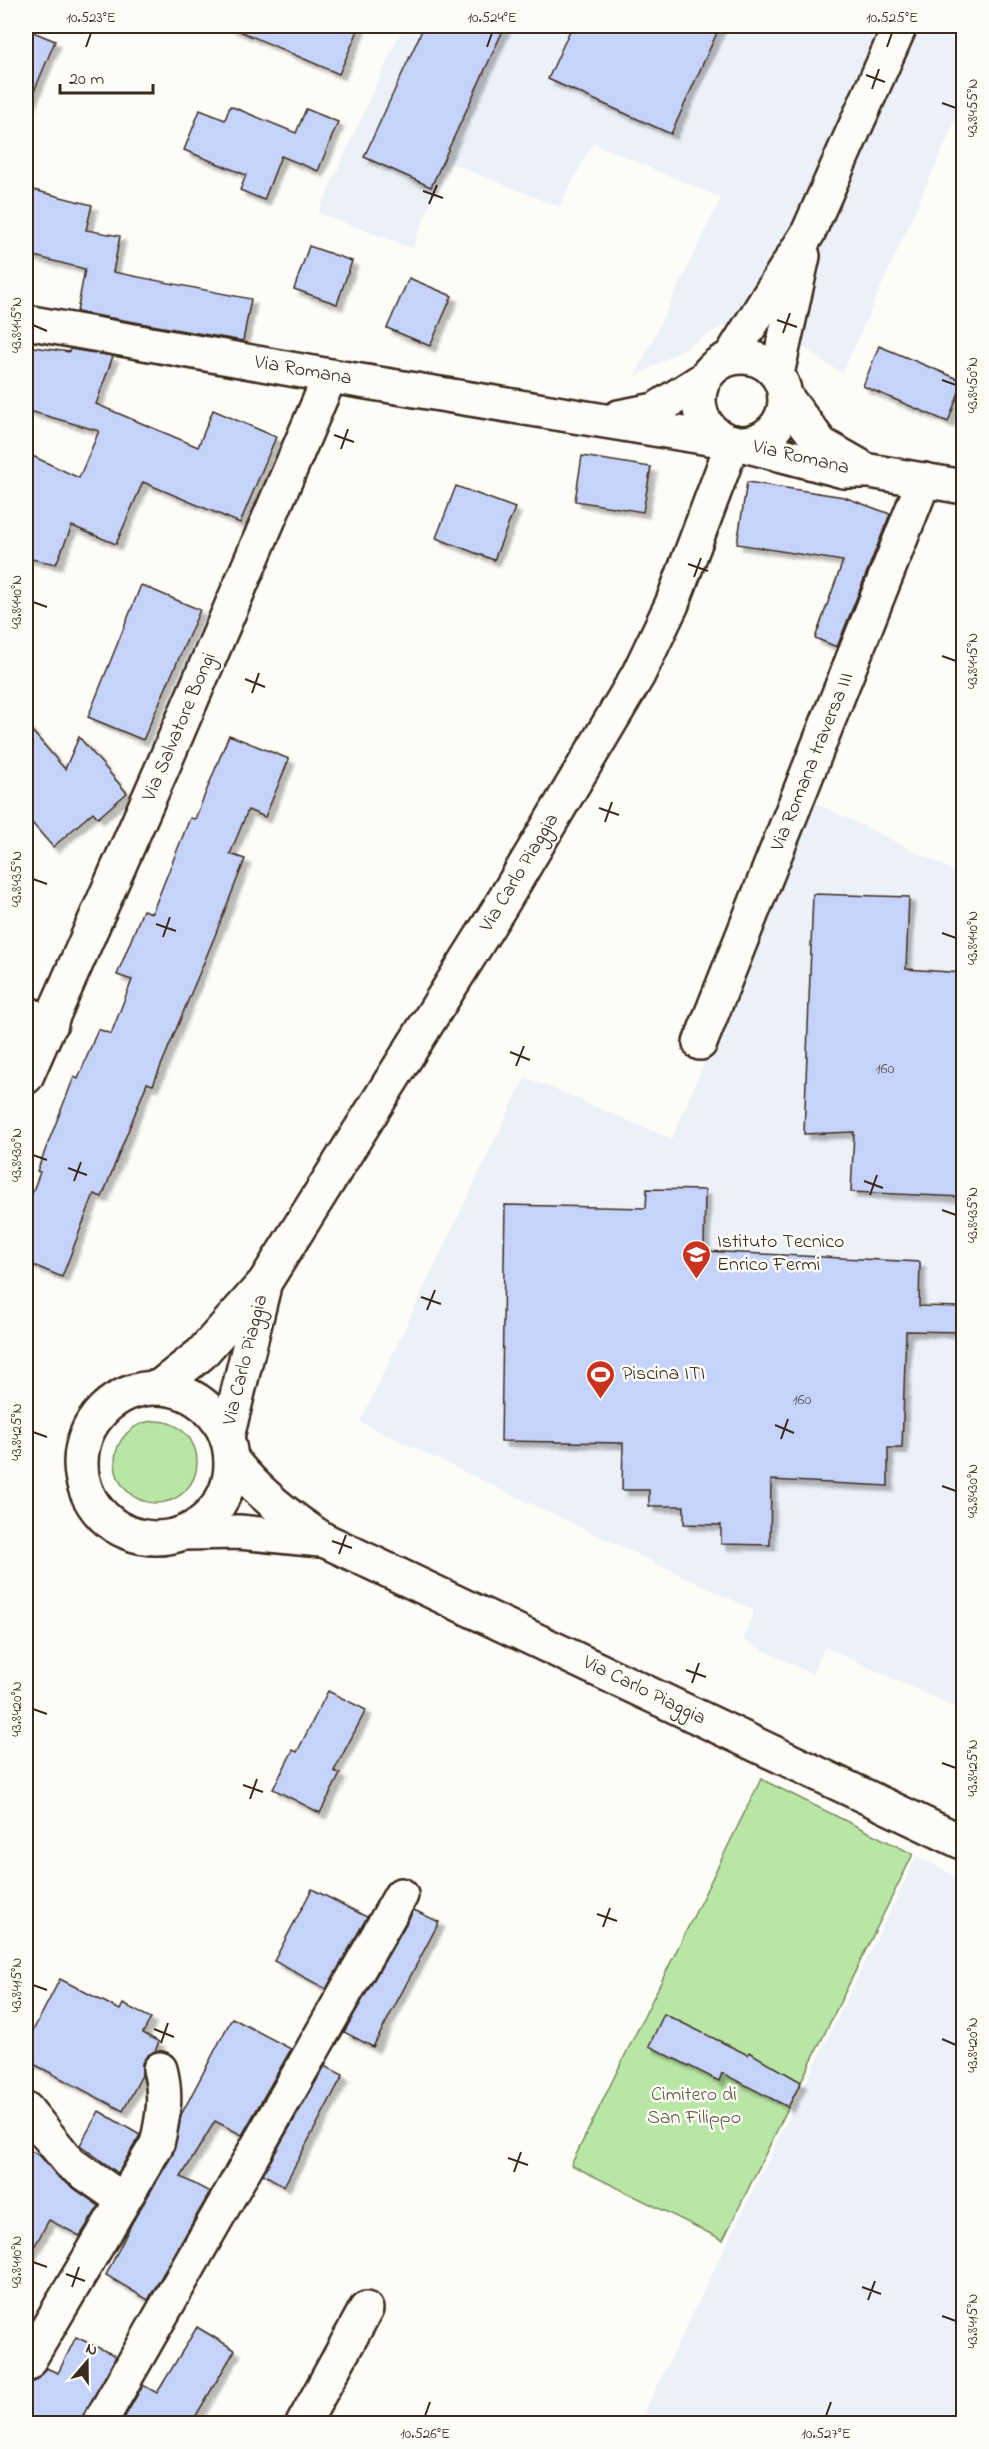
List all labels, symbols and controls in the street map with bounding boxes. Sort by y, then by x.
text: 10.523°E [66,7,116,29]
text: 10.524°E [467,7,517,29]
text: 10.525°E [866,7,918,29]
scale bar [60,57,153,95]
text: 20 m [69,67,104,93]
text: 43.8455°N [962,79,984,137]
text: 43.8445°N [6,297,28,353]
street label: Via Romana [251,348,354,394]
text: 43.8450°N [962,357,984,413]
street label: Via Romana [749,433,852,483]
text: 43.8440°N [6,575,28,629]
text: 43.8445°N [962,633,984,689]
street label: Via Salvatore Bongi [135,648,225,807]
street label: Via Romana traversa III [763,668,862,857]
street label: Via Carlo Piaggia [473,808,568,939]
text: 43.8435°N [6,851,28,907]
text: 43.8440°N [962,911,984,965]
house number: 160 [875,1057,895,1081]
text: 43.8430°N [6,1128,28,1182]
text: 43.8435°N [962,1187,984,1243]
place label: Istituto Tecnico Enrico Fermi [717,1228,844,1280]
school or university icon: Istituto Tecnico Enrico Fermi [680,1238,712,1280]
street label: Via Carlo Piaggia [216,1292,277,1430]
sports icon: Piscina ITI [585,1358,617,1400]
place label: Piscina ITI [622,1360,705,1389]
house number: 160 [792,1388,812,1412]
text: 43.8425°N [6,1403,28,1461]
text: 43.8430°N [962,1464,984,1518]
street label: Via Carlo Piaggia [576,1648,710,1734]
text: 43.8420°N [6,1681,28,1737]
text: 43.8425°N [962,1739,984,1797]
text: 43.8415°N [6,1958,28,2012]
text: 43.8420°N [962,2017,984,2073]
park label: Cimitero di San Filippo [647,2081,741,2133]
text: 43.8410°N [6,2236,28,2288]
text: 43.8415°N [962,2294,984,2348]
north arrow [57,2332,117,2392]
text: N [82,2337,101,2363]
text: 10.526°E [400,2423,450,2445]
text: 10.527°E [801,2423,851,2445]

